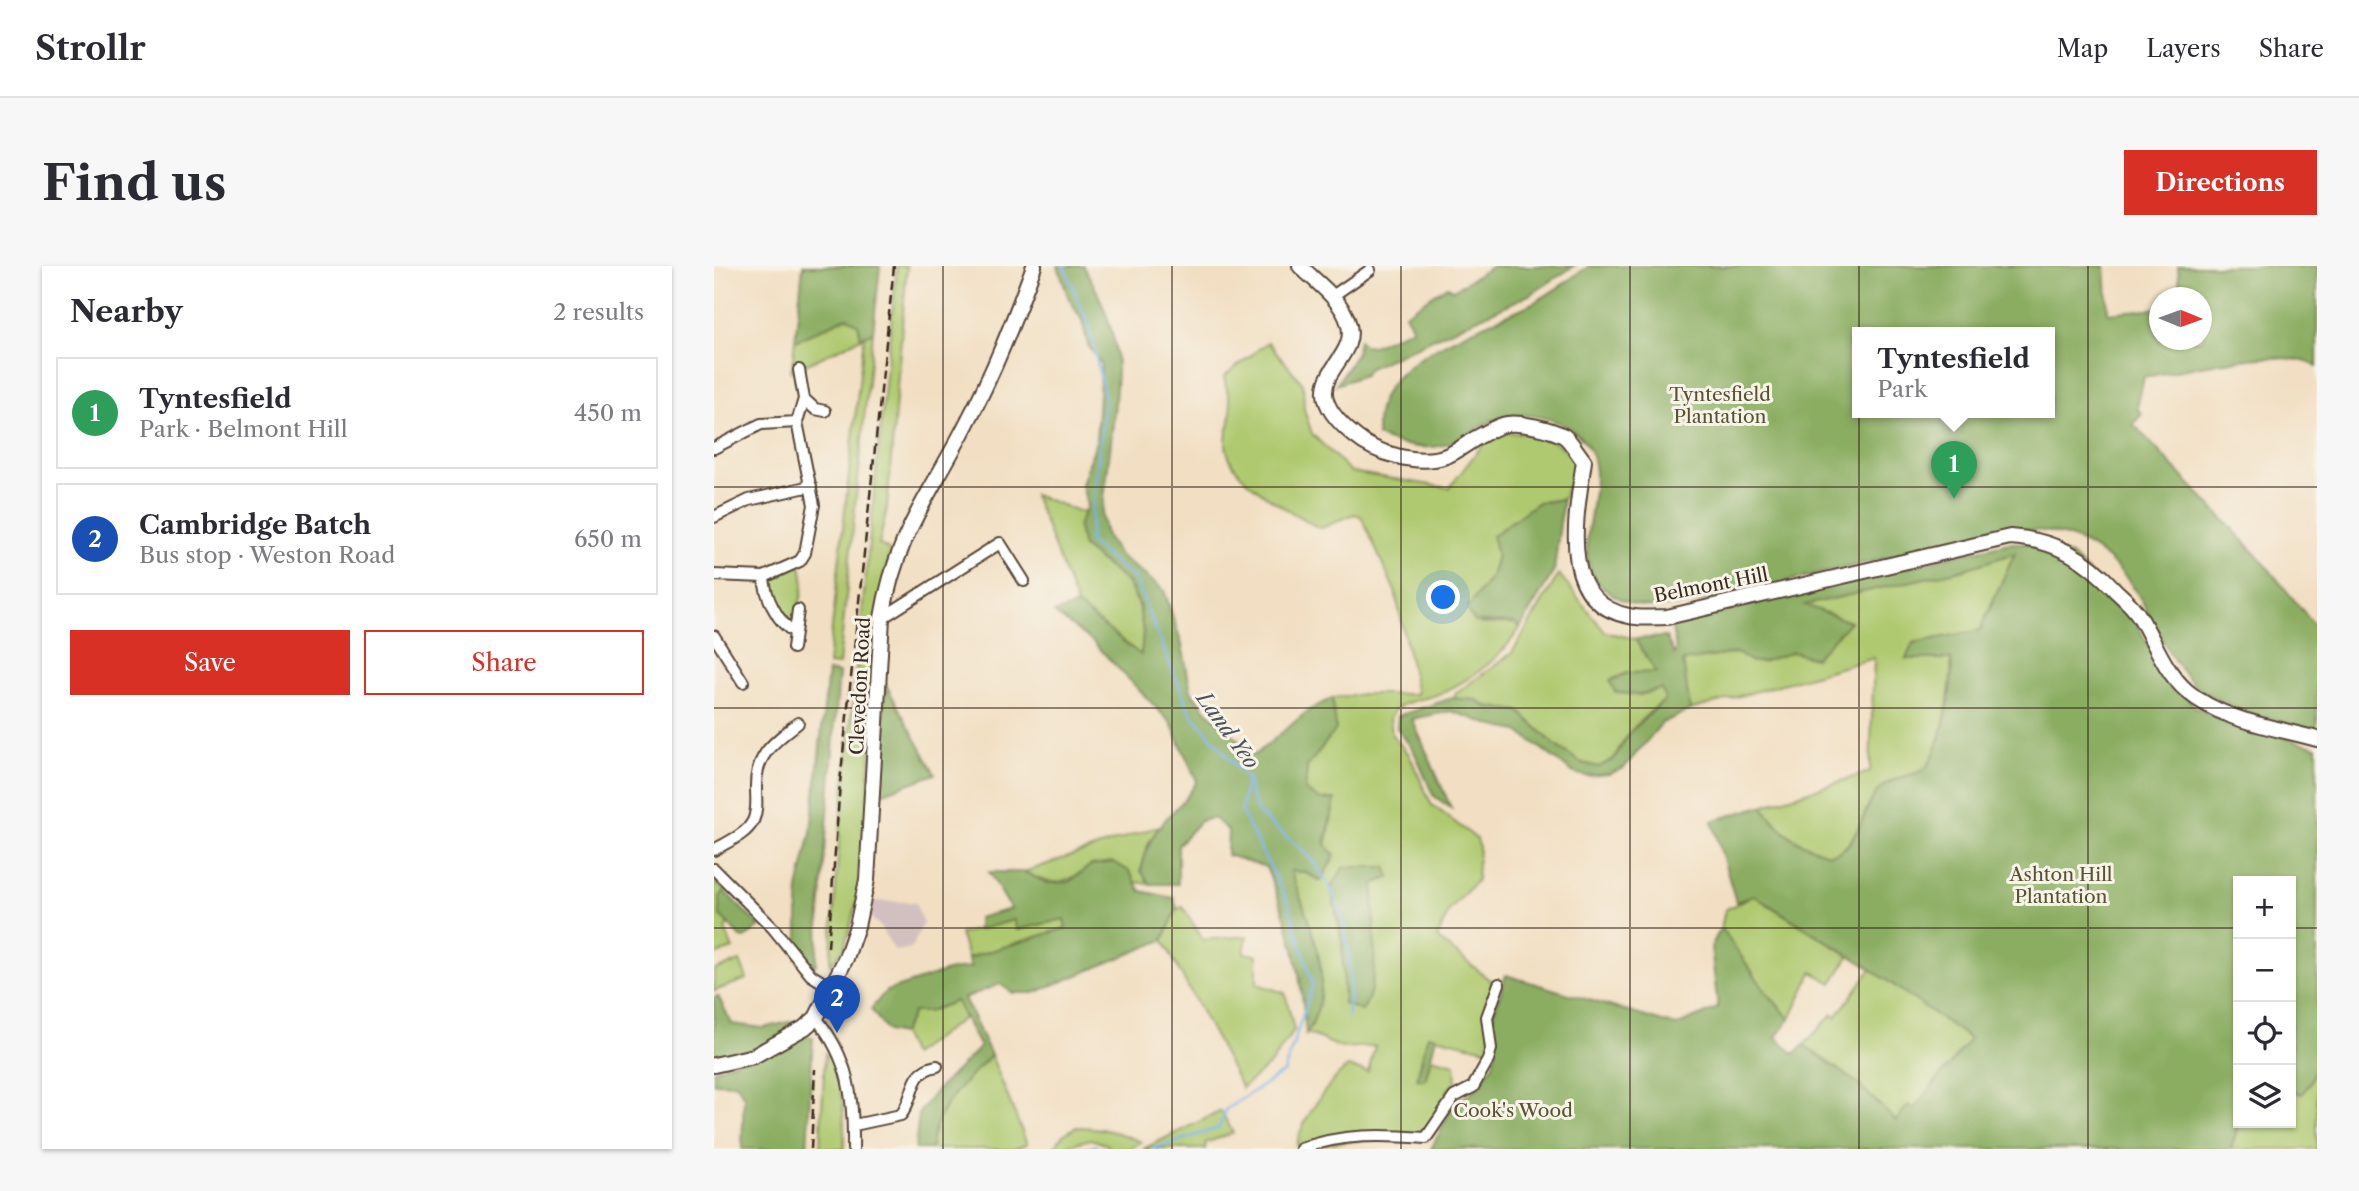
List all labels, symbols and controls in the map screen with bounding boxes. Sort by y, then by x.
text: Strollr [35,28,146,69]
text: Map [2057,34,2108,63]
text: Layers [2146,34,2221,63]
text: Share [2259,34,2324,63]
button: Directions [2124,150,2317,215]
text: Find us [42,152,226,213]
north arrow [2149,287,2212,350]
text: Nearby [70,293,183,330]
text: 2 results [553,298,644,326]
popup [1852,327,2055,418]
text: Tyntesfield [1877,343,2030,375]
text: Park [1877,375,1927,403]
text: Tyntesfield [139,383,292,415]
park label: Tyntesfield Plantation [1669,383,1771,428]
text: 1 [90,399,100,427]
text: 450 m [574,399,642,427]
text: Park · Belmont Hill [139,415,348,443]
pin: 1 [1931,441,1977,499]
text: Cambridge Batch [139,509,371,541]
text: 2 [88,525,102,553]
text: 650 m [574,525,642,553]
text: Bus stop · Weston Road [139,541,395,569]
street label: Belmont Hill [1652,563,1770,607]
your location [1426,580,1460,614]
street label: Clevedon Road [845,616,875,756]
button: Save [70,630,350,695]
button: Share [364,630,644,695]
water label: Land Yeo [1190,685,1265,774]
park label: Ashton Hill Plantation [2009,863,2113,908]
map controls [2233,876,2296,1128]
button: + [2233,876,2296,939]
button: − [2233,939,2296,1002]
pin: 2 [814,975,860,1033]
button: locate [2233,1002,2296,1065]
button: layers [2233,1065,2296,1128]
park label: Cook's Wood [1453,1099,1573,1122]

